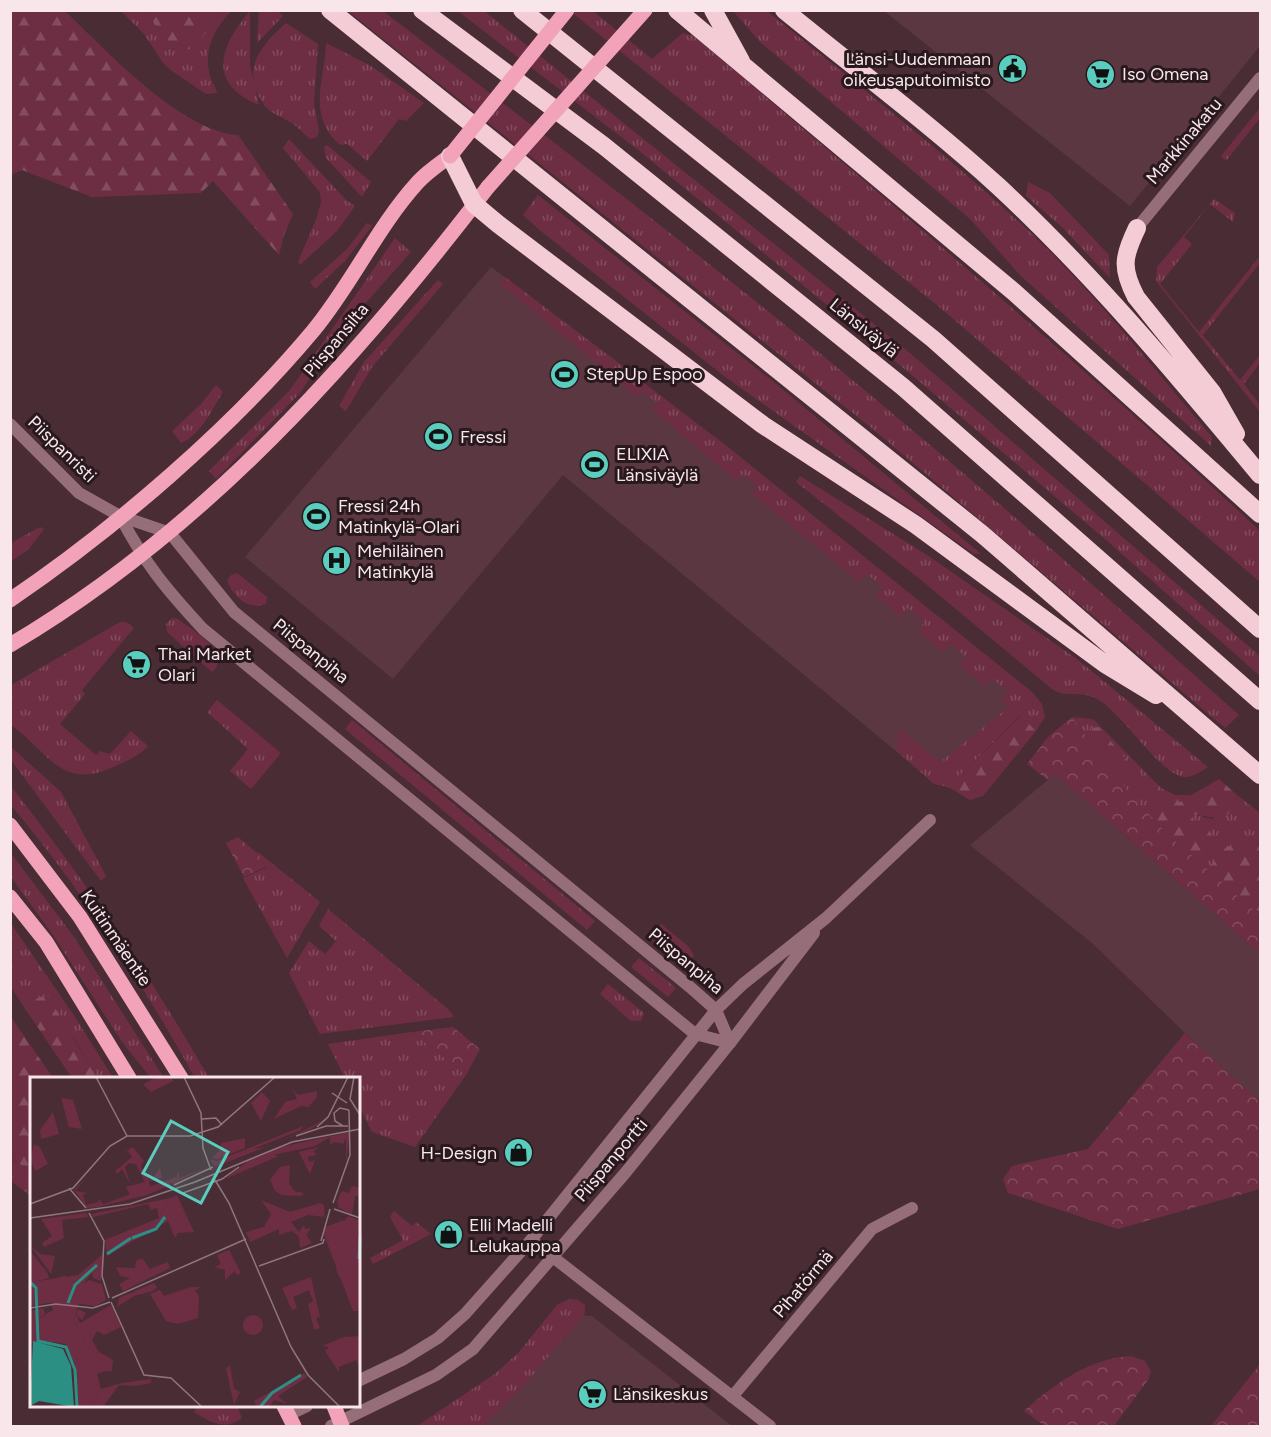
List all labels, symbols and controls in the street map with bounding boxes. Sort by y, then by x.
place label: Länsi-Uudenmaan oikeusaputoimisto [843,48,991,91]
public building icon: Länsi-Uudenmaan oikeusaputoimisto [996,53,1028,85]
supermarket icon: Iso Omena [1085,58,1117,90]
place label: Iso Omena [1122,63,1209,85]
street label: Markkinakatu [1142,93,1226,189]
street label: Länsiväylä [825,294,903,362]
street label: Piispansilta [299,299,373,381]
sports icon: StepUp Espoo [549,358,581,390]
place label: StepUp Espoo [586,363,703,385]
street label: Piispanristi [23,411,101,487]
sports icon: Fressi [423,421,455,453]
place label: Fressi [460,426,506,448]
place label: ELIXIA Länsiväylä [616,443,698,486]
sports icon: ELIXIA Länsiväylä [579,448,611,480]
place label: Fressi 24h Matinkylä-Olari [338,495,460,538]
sports icon: Fressi 24h Matinkylä-Olari [301,500,333,532]
place label: Mehiläinen Matinkylä [357,540,444,583]
hospital icon: Mehiläinen Matinkylä [320,545,352,577]
street label: Piispanpiha [269,614,353,688]
place label: Thai Market Olari [158,643,252,686]
supermarket icon: Thai Market Olari [121,648,153,680]
street label: Kuitinmäentie [76,886,156,990]
street label: Piispanpiha [644,923,728,999]
inset map [30,1077,360,1407]
street label: Piispanportti [570,1114,652,1206]
shop icon: H-Design [502,1137,534,1169]
place label: H-Design [421,1142,497,1164]
place label: Elli Madelli Lelukauppa [469,1214,560,1257]
shop icon: Elli Madelli Lelukauppa [432,1219,464,1251]
street label: Pihatörmä [768,1246,838,1322]
supermarket icon: Länsikeskus [576,1378,608,1410]
place label: Länsikeskus [613,1383,708,1405]

